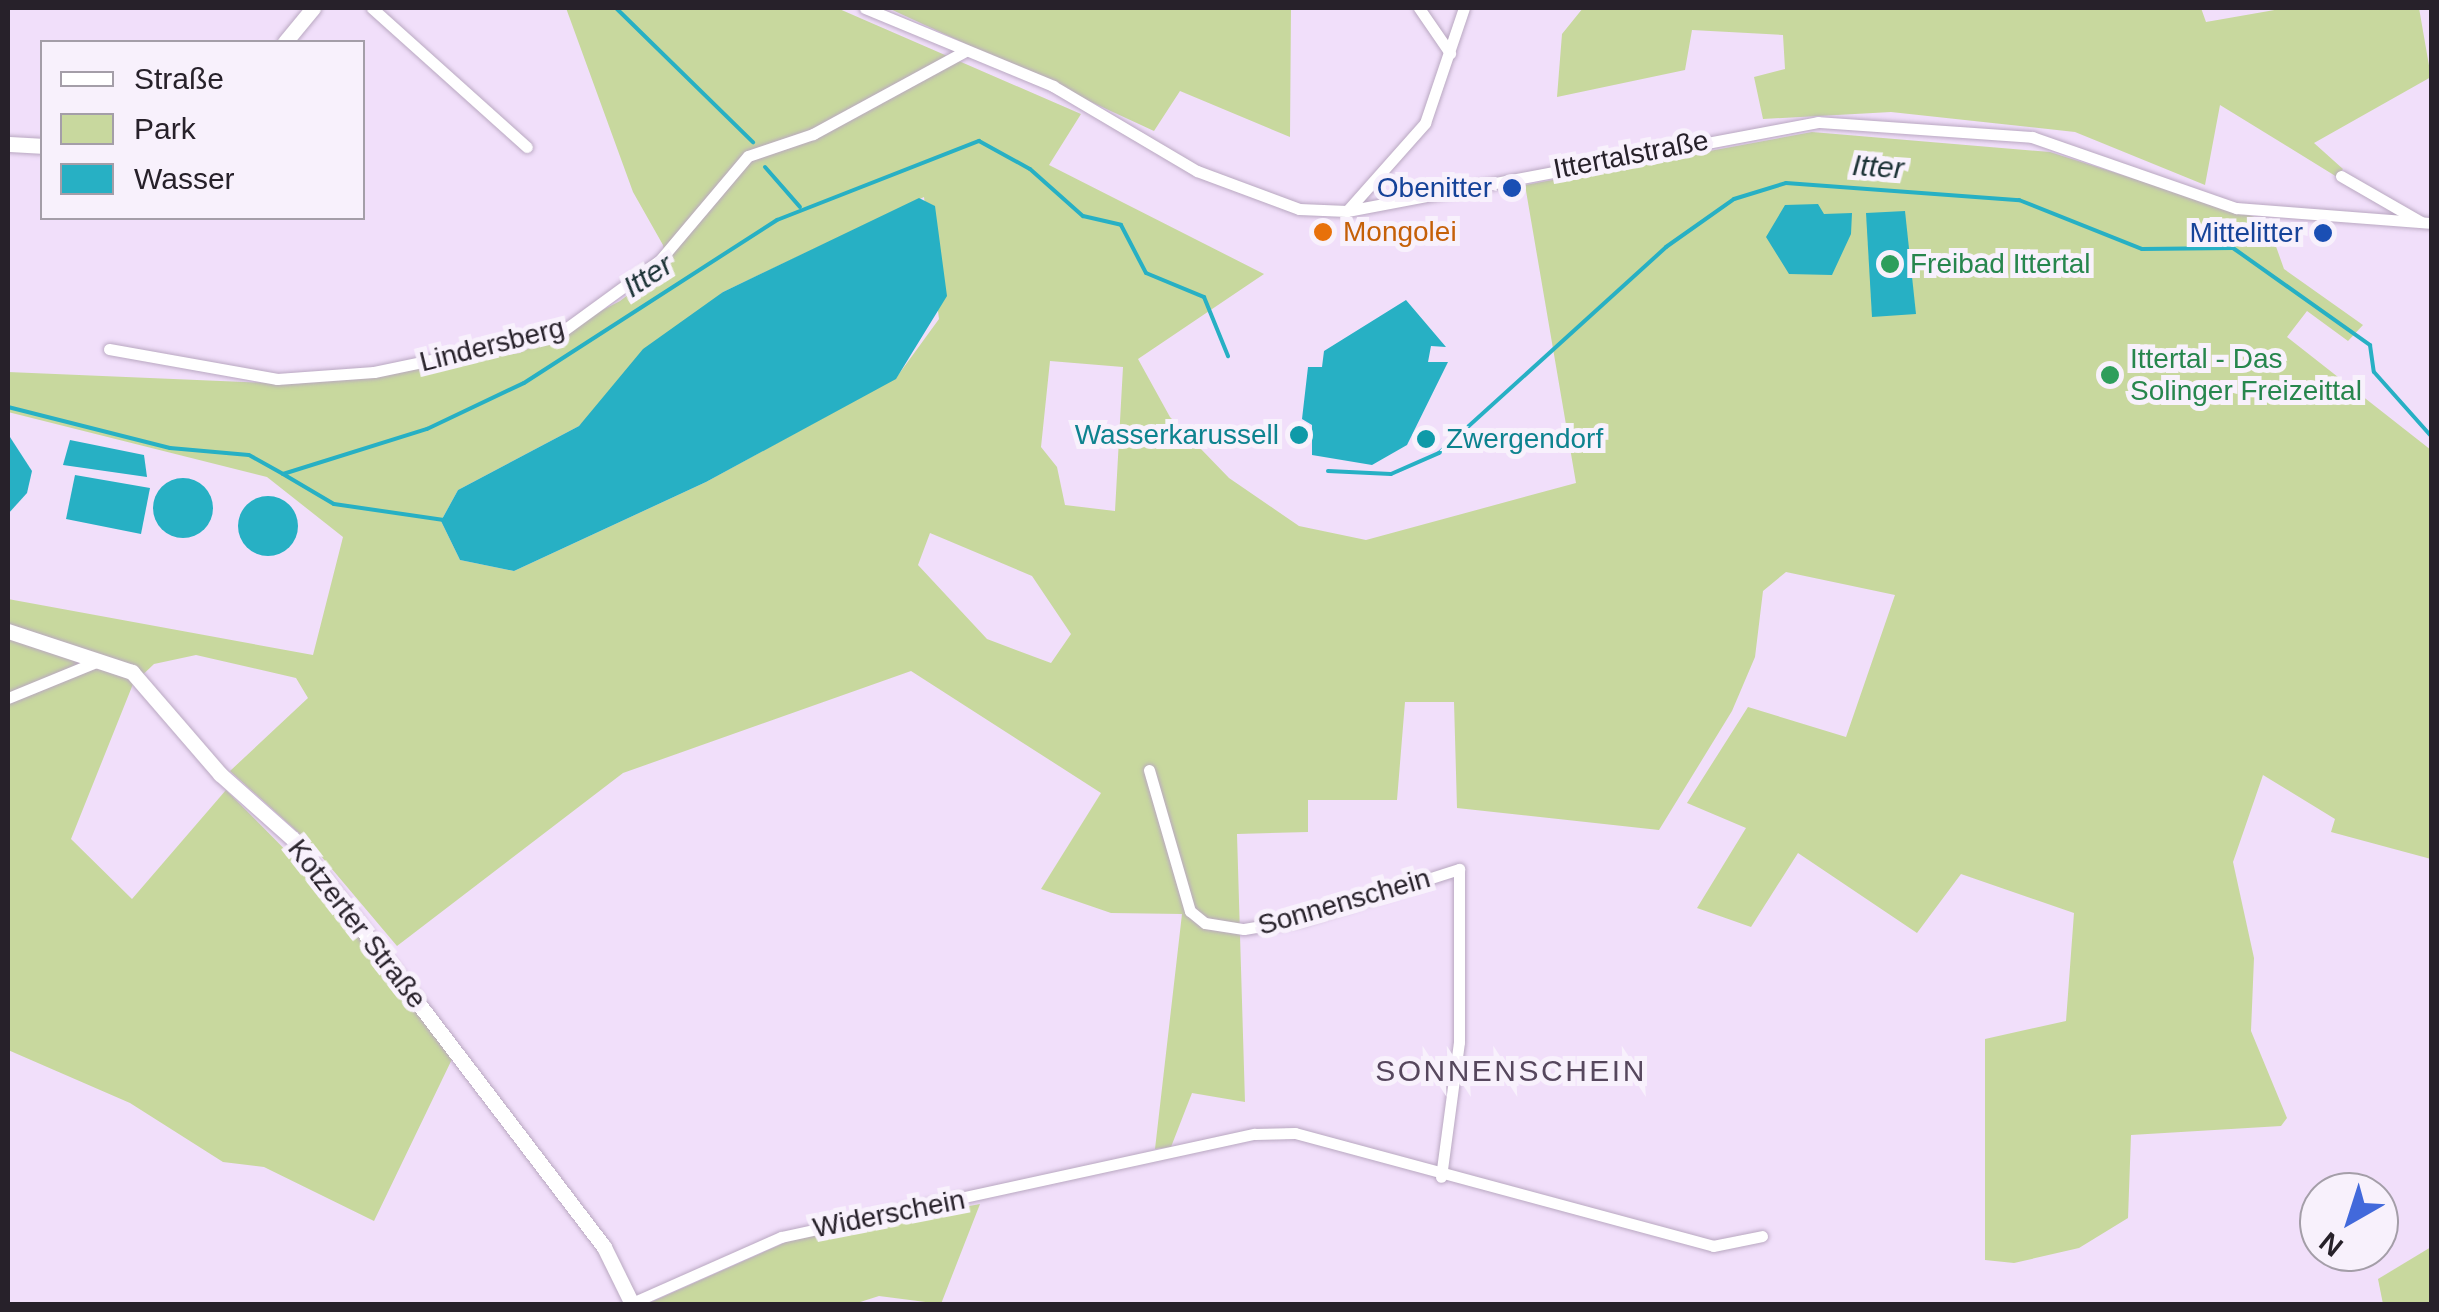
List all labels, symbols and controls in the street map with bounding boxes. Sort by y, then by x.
legend [40,40,365,220]
text: Straße [134,62,224,95]
text: Park [134,112,196,145]
street label: Ittertalstraße [1551,124,1711,186]
water label: Itter [1851,147,1905,187]
text: Wasser [134,162,235,195]
place label: Obenitter [1377,171,1492,205]
marker: Obenitter [1501,177,1523,199]
place label: Mongolei [1343,215,1457,249]
place label: Mittelitter [2189,216,2303,250]
marker: Mongolei [1312,221,1334,243]
marker: Mittelitter [2312,222,2334,244]
water label: Itter [617,247,679,305]
place label: Freibad Ittertal [1910,247,2091,281]
marker: Freibad Ittertal [1879,253,1901,275]
street label: Lindersberg [416,311,568,379]
place label: Ittertal - Das Solinger Freizeittal [2130,342,2362,408]
marker: Ittertal - Das Solinger Freizeittal [2099,364,2121,386]
place label: Wasserkarussell [1075,418,1279,452]
place label: Zwergendorf [1446,422,1603,456]
marker: Wasserkarussell [1288,424,1310,446]
marker: Zwergendorf [1415,428,1437,450]
street label: Kotzerter Straße [281,833,433,1015]
street label: Sonnenschein [1254,861,1434,943]
district label: SONNENSCHEIN [1375,1053,1647,1089]
north arrow [2299,1172,2399,1272]
street label: Widerschein [810,1183,968,1245]
text: N [2313,1226,2349,1263]

